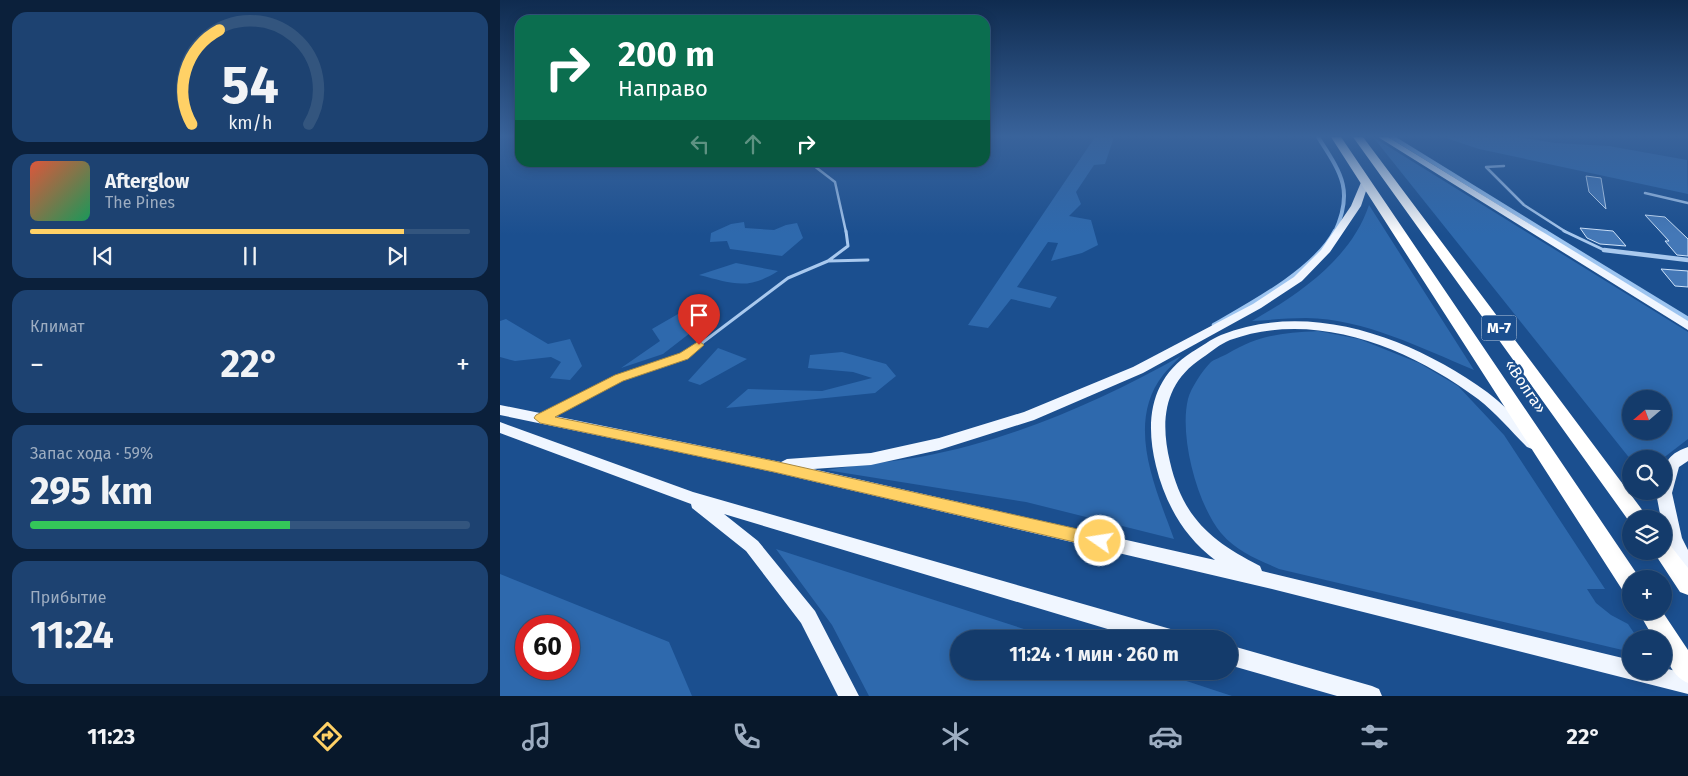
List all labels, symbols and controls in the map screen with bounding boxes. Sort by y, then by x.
text: 200 m [618,33,715,75]
icon: right [535,35,600,100]
text: 54 [221,54,279,117]
text: Направо [618,75,708,102]
text: km/h [228,112,272,134]
icon: left [686,130,714,158]
icon: ahead [739,130,767,158]
icon: right [792,130,820,158]
text: Afterglow [105,170,189,193]
text: The Pines [105,193,175,212]
icon: previous [89,242,117,270]
icon: pause [236,242,264,270]
icon: next [383,242,411,270]
pin [678,294,720,345]
icon: arrive [685,301,713,329]
road number: М-7 [1482,316,1516,340]
text: Климат [30,317,85,336]
text: 22° [220,341,280,387]
text: − [30,348,44,381]
text: + [456,348,470,381]
street label: «Волга» [1501,356,1551,417]
north arrow [1622,390,1672,440]
map controls [1622,390,1672,680]
text: Запас хода · 59% [30,444,153,463]
button: search [1622,450,1672,500]
text: 295 km [30,468,153,514]
button: layers [1622,510,1672,560]
position arrow [1073,514,1125,566]
button: + [1622,570,1672,620]
text: Прибытие [30,588,106,607]
text: 11:24 [30,612,114,658]
speed limit sign: 60 [515,615,580,680]
button: − [1622,630,1672,680]
text: 11:24 · 1 мин · 260 m [1009,643,1179,666]
icon: directions [310,719,345,754]
icon: music [519,719,554,754]
icon: phone [729,719,764,754]
icon: climate [938,719,973,754]
icon: car [1148,719,1183,754]
icon: filters [1357,719,1392,754]
text: 11:23 [87,723,135,750]
text: 22° [1567,723,1601,750]

